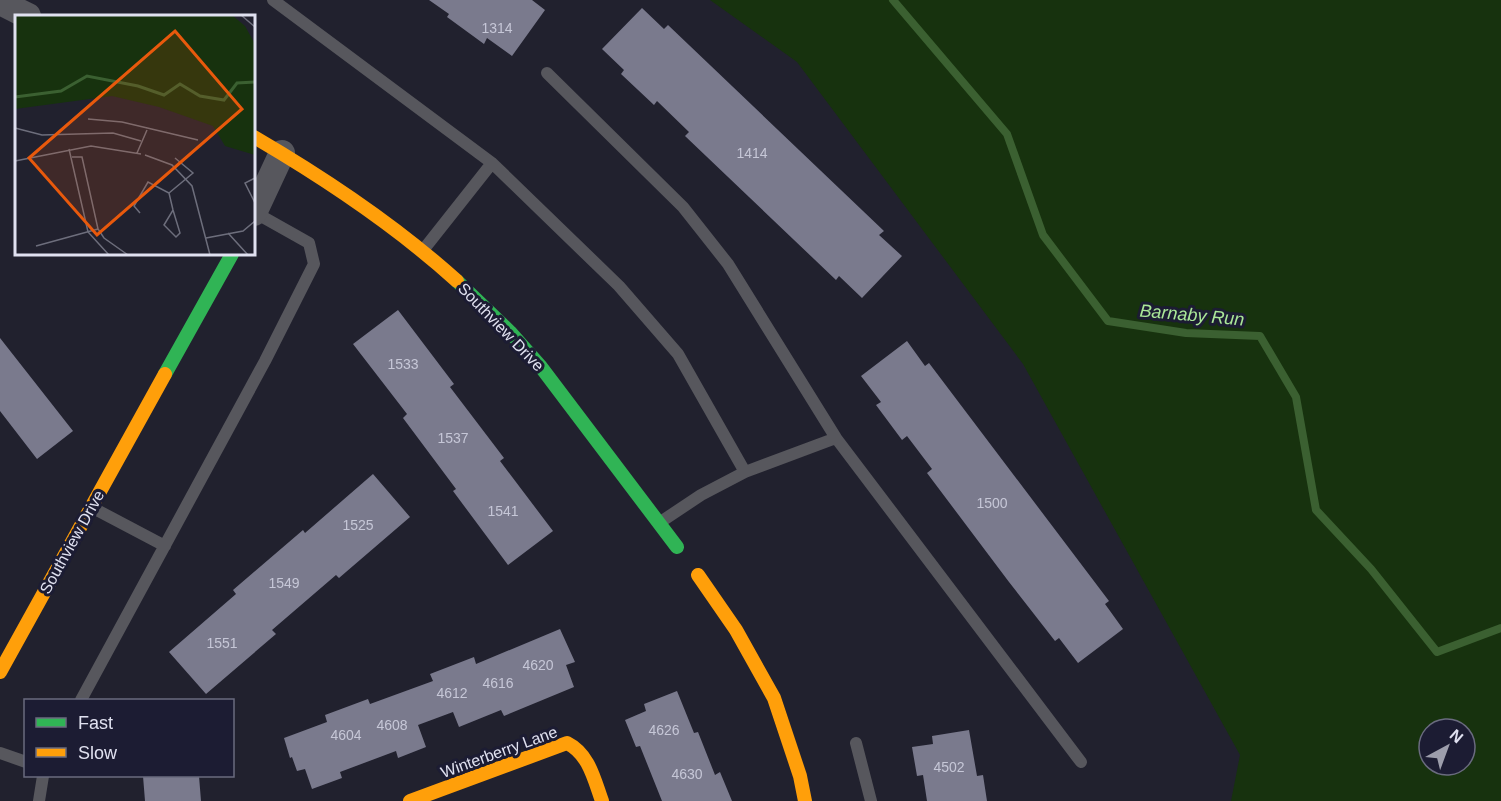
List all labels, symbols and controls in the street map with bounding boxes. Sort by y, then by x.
inset map [15,15,255,255]
house number: 1314 [481,20,513,36]
house number: 1414 [736,145,768,161]
street label: Southview Drive [455,280,547,375]
water label: Barnaby Run [1139,300,1245,330]
house number: 1533 [387,356,419,372]
house number: 1537 [437,430,469,446]
street label: Southview Drive [37,487,108,597]
house number: 1500 [976,495,1008,511]
house number: 1541 [487,503,519,519]
house number: 1525 [342,517,374,533]
house number: 1549 [268,575,300,591]
house number: 1551 [206,635,238,651]
house number: 4620 [522,657,554,673]
house number: 4616 [482,675,514,691]
house number: 4612 [436,685,468,701]
legend [24,699,234,777]
text: Fast [78,713,113,733]
house number: 4608 [376,717,408,733]
north arrow [1417,717,1477,777]
house number: 4626 [648,722,680,738]
street label: Winterberry Lane [438,723,560,781]
text: N [1447,726,1466,746]
house number: 4604 [330,727,362,743]
text: Slow [78,743,118,763]
house number: 4502 [933,759,965,775]
house number: 4630 [671,766,703,782]

